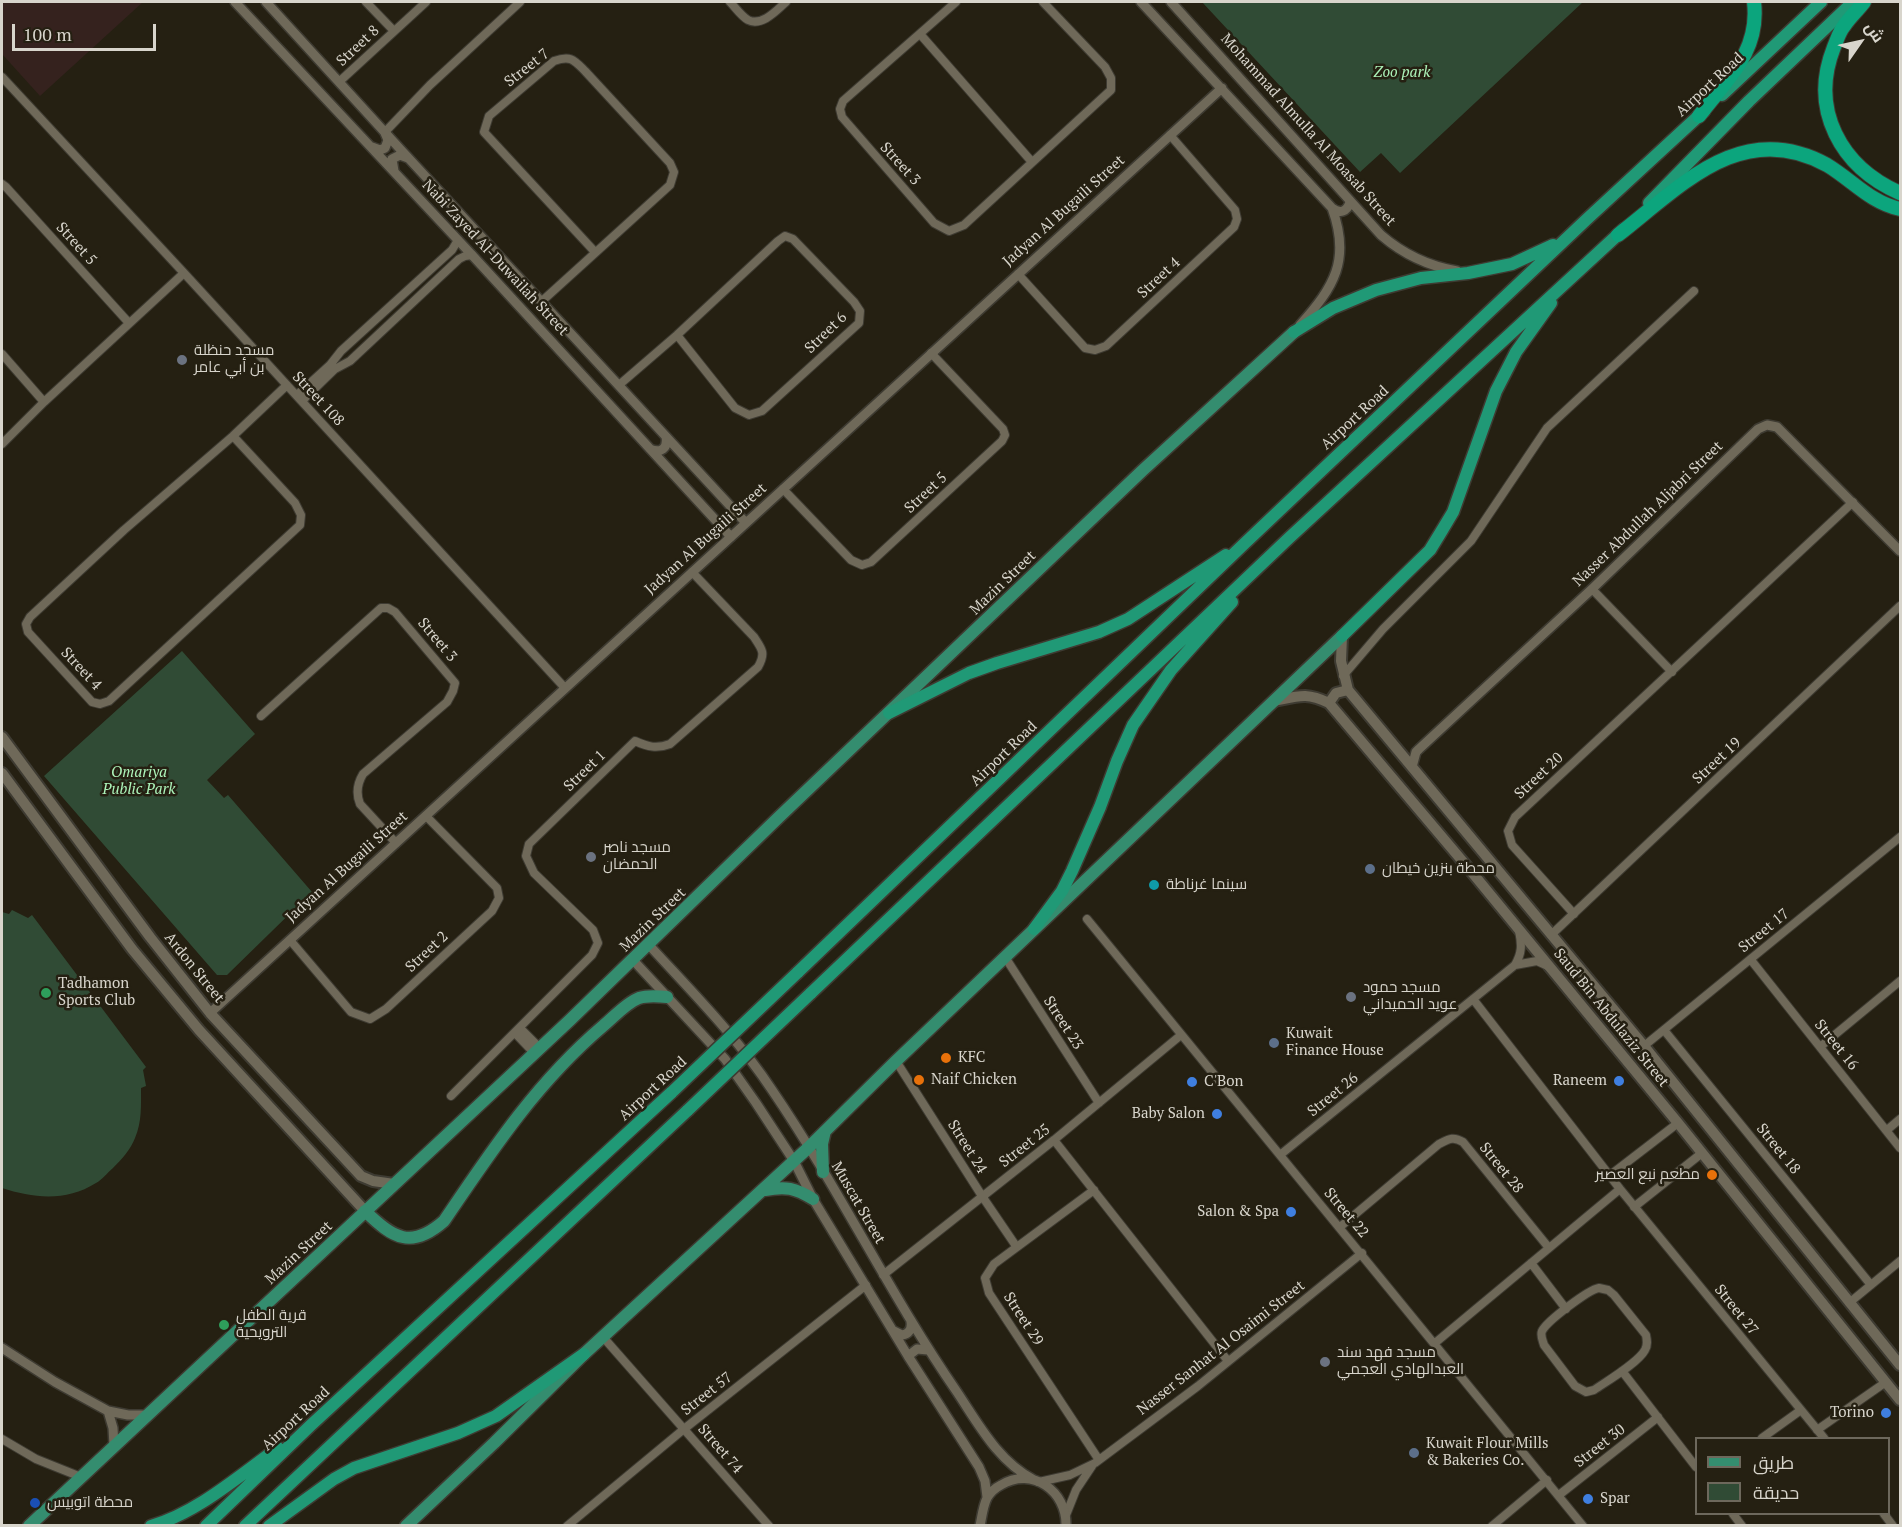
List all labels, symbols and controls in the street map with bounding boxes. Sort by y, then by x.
scale bar [15,12,159,50]
north arrow [1830,12,1890,72]
text: ش [1860,17,1890,47]
text: 100 m [23,22,72,46]
street label: Street 8 [333,22,383,70]
street label: Mohammad Almulla Al Moasab Street [1217,30,1399,230]
street label: Street 7 [501,45,553,91]
street label: Airport Road [1673,49,1747,121]
park label: Zoo park [1373,64,1431,82]
street label: Street 3 [876,139,924,189]
street label: Jadyan Al Bugaili Street [999,152,1129,270]
street label: Nabi Zayed Al-Duwailah Street [418,176,572,340]
street label: Street 5 [52,219,100,269]
street label: Street 4 [1134,254,1184,302]
street label: Street 6 [801,309,851,357]
place label: مسجد حنظلة بن أبي عامر [194,342,274,377]
marker: مسجد حنظلة بن أبي عامر [175,353,189,367]
street label: Street 108 [288,368,348,430]
street label: Airport Road [1318,382,1392,454]
street label: Nasser Abdullah Aljabri Street [1569,437,1727,591]
street label: Street 5 [901,469,951,517]
street label: Jadyan Al Bugaili Street [641,480,771,598]
street label: Mazin Street [966,547,1040,619]
street label: Street 3 [414,614,460,666]
street label: Street 4 [57,644,105,694]
street label: Airport Road [967,718,1041,790]
street label: Street 19 [1689,734,1745,788]
street label: Street 1 [560,747,610,795]
street label: Street 20 [1511,749,1567,803]
park label: Omariya Public Park [103,764,175,799]
street label: Jadyan Al Bugaili Street [282,808,412,926]
place label: مسجد ناصر الحمضان [603,839,671,874]
marker: مسجد ناصر الحمضان [584,850,598,864]
place label: محطة بنزين خيطان [1382,860,1495,878]
marker: محطة بنزين خيطان [1363,862,1377,876]
place label: سينما غرناطة [1166,876,1247,894]
marker: سينما غرناطة [1147,878,1161,892]
street label: Mazin Street [616,884,690,956]
street label: Street 17 [1735,905,1793,957]
street label: Street 2 [402,928,452,976]
street label: Ardon Street [160,929,228,1007]
street label: Saud Bin Abdulaziz Street [1550,945,1672,1091]
place label: Tadhamon Sports Club [58,975,135,1010]
place label: مسجد حمود عويد الحميداني [1363,979,1457,1014]
marker: Tadhamon Sports Club [39,986,53,1000]
marker: مسجد حمود عويد الحميداني [1344,990,1358,1004]
street label: Street 23 [1039,993,1087,1053]
street label: Street 16 [1810,1016,1862,1074]
place label: Kuwait Finance House [1286,1025,1384,1060]
marker: Kuwait Finance House [1267,1036,1281,1050]
place label: KFC [958,1049,986,1067]
marker: KFC [939,1051,953,1065]
street label: Airport Road [616,1053,690,1125]
street label: Street 26 [1304,1069,1362,1121]
place label: Naif Chicken [931,1071,1017,1089]
place label: Raneem [1553,1072,1607,1090]
marker: Naif Chicken [912,1073,926,1087]
place label: C'Bon [1204,1073,1243,1091]
marker: Raneem [1612,1074,1626,1088]
marker: C'Bon [1185,1075,1199,1089]
place label: Baby Salon [1132,1105,1205,1123]
marker: Baby Salon [1210,1107,1224,1121]
street label: Street 24 [944,1117,990,1177]
street label: Street 18 [1752,1120,1804,1178]
street label: Street 25 [996,1121,1054,1171]
street label: Street 28 [1475,1139,1527,1197]
street label: Muscat Street [827,1159,889,1247]
place label: مطعم نبع العصير [1595,1166,1700,1184]
marker: مطعم نبع العصير [1705,1168,1719,1182]
street label: Street 22 [1320,1184,1372,1242]
place label: Salon & Spa [1197,1203,1279,1221]
marker: Salon & Spa [1284,1205,1298,1219]
street label: Mazin Street [262,1217,336,1289]
street label: Nasser Sanhat Al Osaimi Street [1134,1277,1308,1419]
street label: Street 27 [1710,1281,1762,1339]
street label: Street 29 [999,1289,1047,1349]
place label: قرية الطفل الترويحية [236,1307,307,1342]
marker: قرية الطفل الترويحية [217,1318,231,1332]
place label: مسجد فهد سند العبدالهادي العجمي [1337,1344,1464,1379]
marker: مسجد فهد سند العبدالهادي العجمي [1318,1355,1332,1369]
street label: Street 57 [678,1369,736,1419]
street label: Airport Road [259,1383,333,1455]
place label: Torino [1830,1404,1874,1422]
marker: Torino [1879,1406,1893,1420]
street label: Street 74 [694,1421,746,1477]
street label: Street 30 [1571,1421,1629,1471]
place label: Kuwait Flour Mills & Bakeries Co. [1426,1435,1549,1470]
legend [1695,1437,1890,1515]
marker: Kuwait Flour Mills & Bakeries Co. [1407,1446,1421,1460]
text: طريق [1753,1450,1794,1474]
text: حديقة [1753,1480,1799,1504]
place label: Spar [1600,1490,1630,1508]
marker: Spar [1581,1492,1595,1506]
place label: محطة اتوبيس [47,1494,133,1512]
marker: محطة اتوبيس [28,1496,42,1510]

